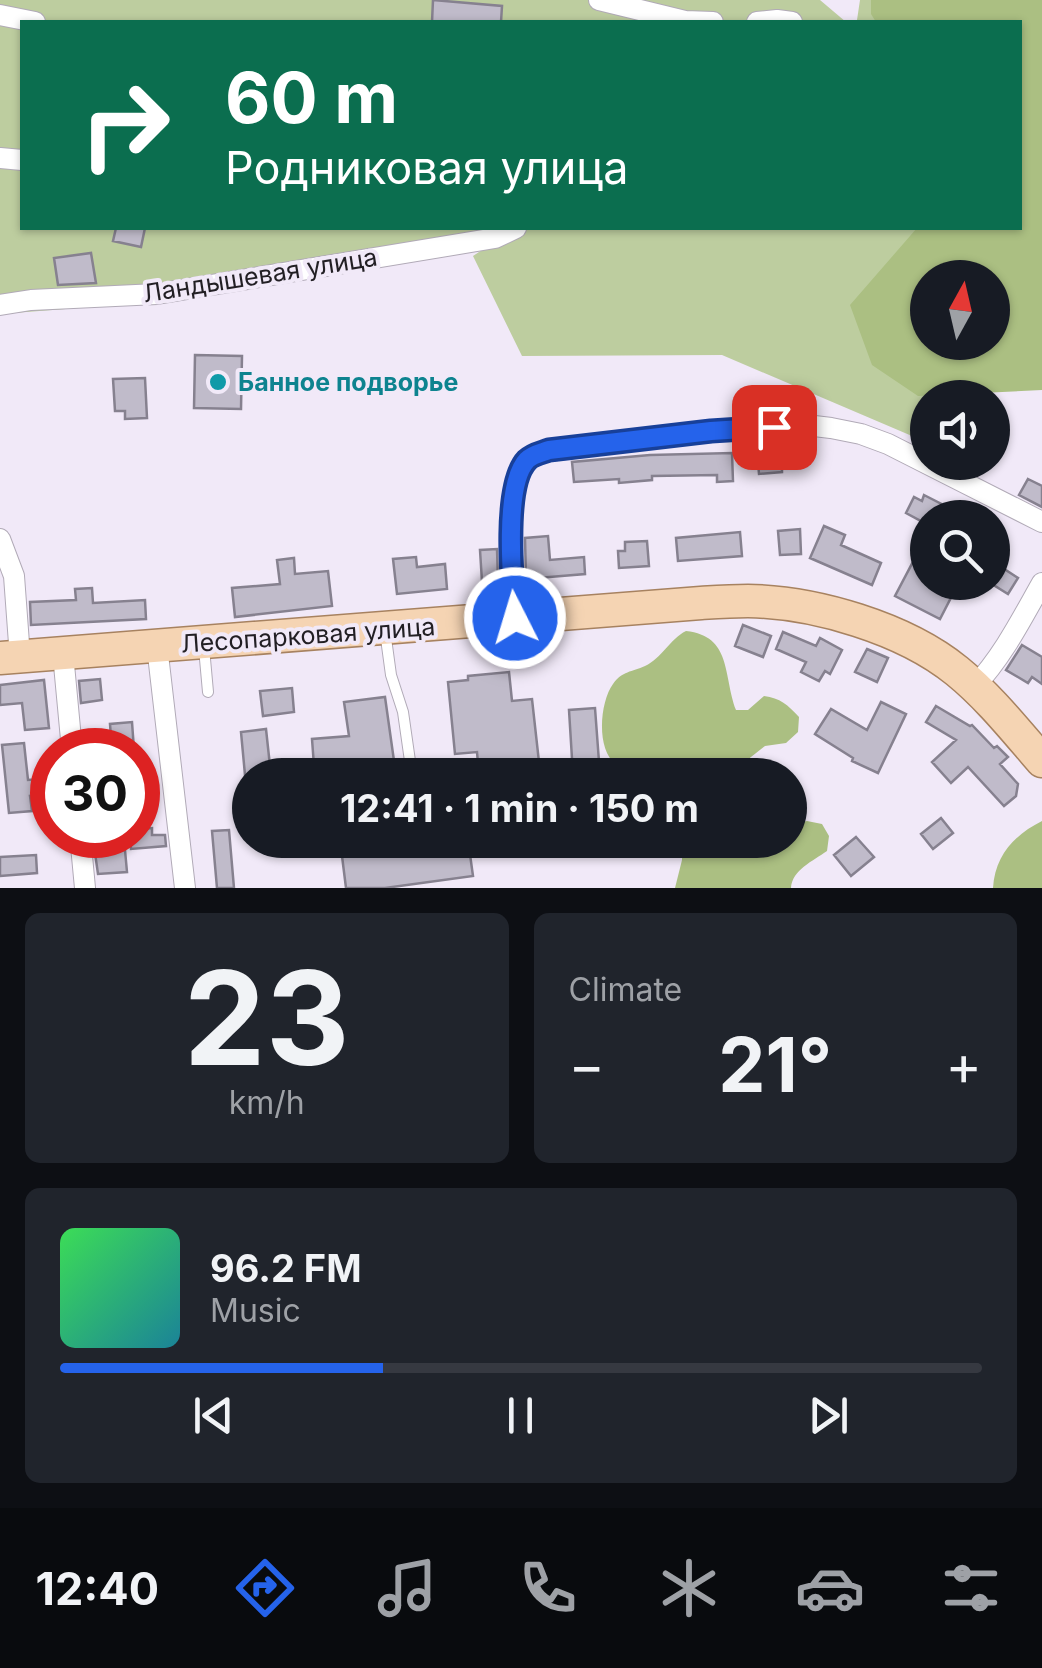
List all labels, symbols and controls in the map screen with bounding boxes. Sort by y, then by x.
text: 60 m [225,55,398,140]
icon: right [60,60,190,190]
text: Родниковая улица [225,140,628,195]
street label: Ландышевая улица [141,242,379,308]
north arrow [910,260,1010,360]
map controls [910,260,1010,600]
place label: Банное подворье [238,367,458,397]
marker: Банное подворье [207,371,229,393]
button: sound [910,380,1010,480]
pin [732,385,817,470]
icon: arrive [747,400,802,455]
button: search [910,500,1010,600]
position arrow [463,566,567,670]
street label: Лесопарковая улица [180,611,436,659]
speed limit sign: 30 [30,728,160,858]
text: 12:41 · 1 min · 150 m [340,785,699,831]
text: 23 [184,939,350,1096]
text: Climate [569,970,682,1009]
text: 21° [718,1019,832,1110]
text: − [569,1032,605,1098]
text: + [946,1032,982,1098]
text: km/h [229,1083,305,1122]
text: 96.2 FM [210,1245,362,1291]
text: Music [210,1291,301,1330]
icon: previous [186,1388,241,1443]
icon: pause [493,1388,548,1443]
icon: next [801,1388,856,1443]
icon: directions [230,1553,300,1623]
icon: music [372,1553,442,1623]
icon: phone [513,1553,583,1623]
icon: climate [654,1553,724,1623]
icon: car [795,1553,865,1623]
icon: filters [936,1553,1006,1623]
text: 12:40 [36,1561,159,1616]

